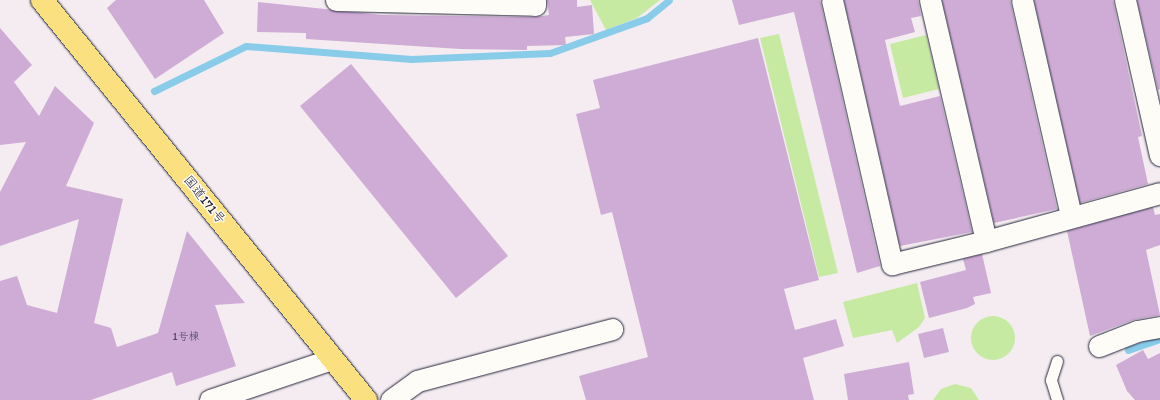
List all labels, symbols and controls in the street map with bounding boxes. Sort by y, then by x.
street label: 国道171号 [180,173,228,227]
house number: 1号棟 [172,330,200,344]

